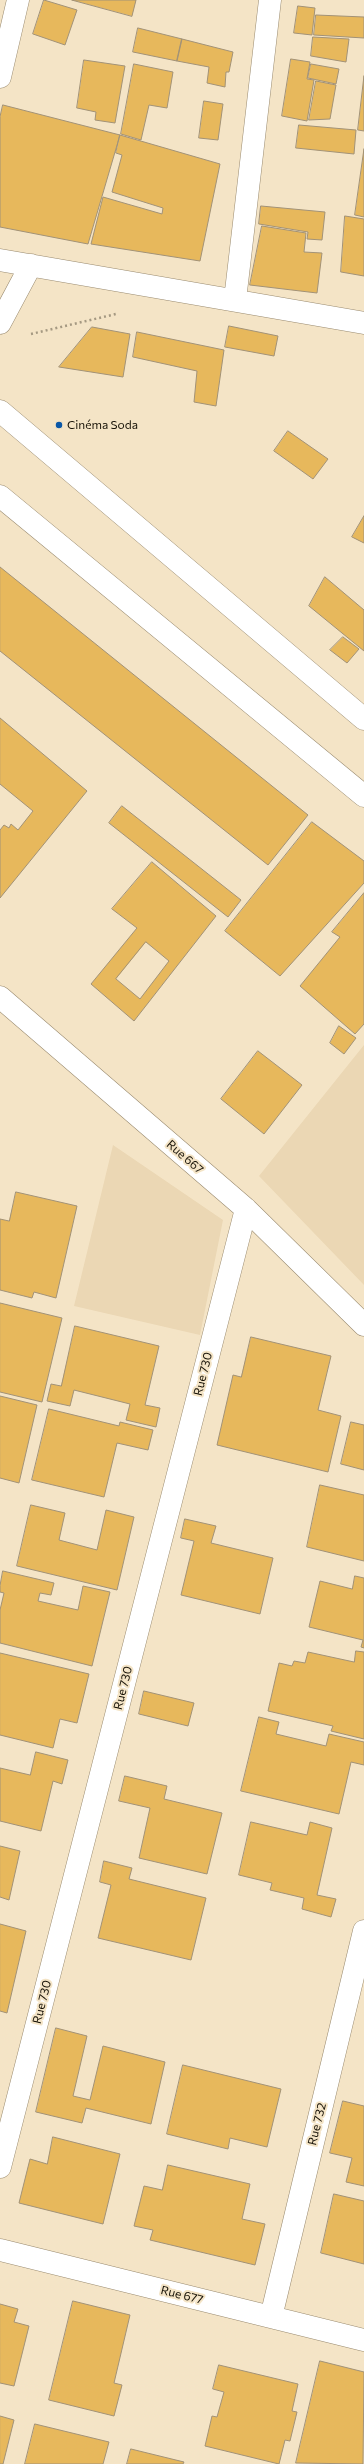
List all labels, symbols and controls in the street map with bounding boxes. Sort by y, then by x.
place label: Cinéma Soda [67,418,138,432]
marker: Cinéma Soda [54,420,64,430]
street label: Rue 667 [164,1137,206,1177]
street label: Rue 730 [191,1351,215,1397]
street label: Rue 730 [111,1665,135,1711]
street label: Rue 730 [30,1979,54,2025]
street label: Rue 732 [305,2101,329,2147]
street label: Rue 677 [159,2283,205,2307]

